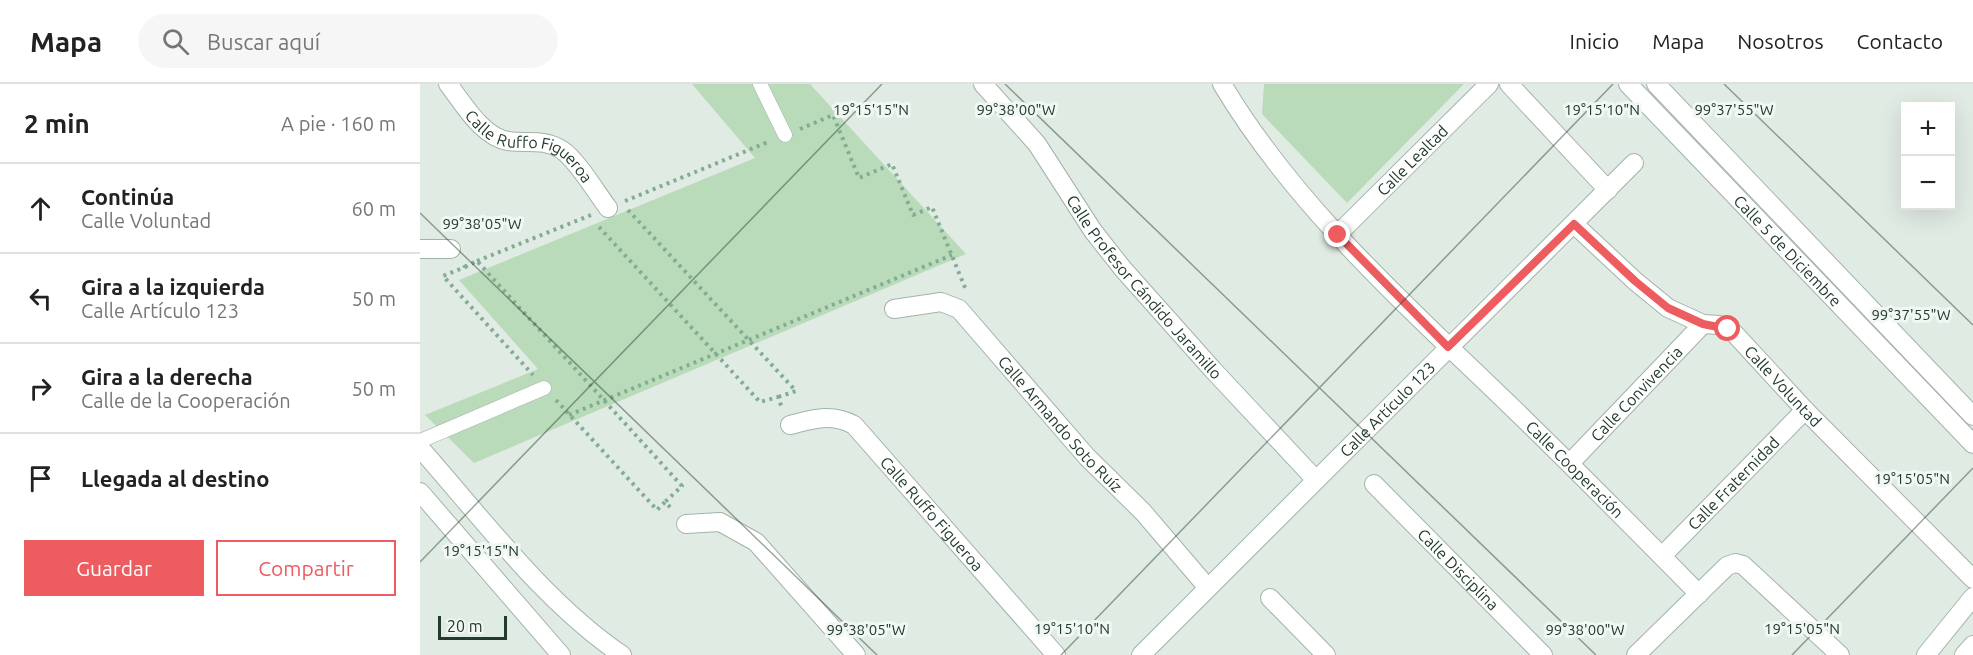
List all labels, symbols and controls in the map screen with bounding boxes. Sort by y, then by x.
search box [138,14,558,68]
icon: search [159,25,192,58]
text: Mapa [30,26,102,57]
text: Buscar aquí [207,29,320,54]
text: Inicio [1570,29,1619,53]
text: Mapa [1652,29,1704,53]
text: Nosotros [1737,29,1824,53]
text: Contacto [1857,29,1943,53]
text: 19°15'15"N [833,101,909,118]
text: 99°38'00"W [976,101,1056,118]
text: 19°15'10"N [1564,101,1640,118]
text: 99°37'55"W [1694,101,1774,118]
map controls [1901,102,1955,210]
button: + [1901,102,1955,156]
street label: Calle Ruffo Figueroa [462,106,596,186]
text: 2 min [24,109,90,138]
text: A pie · 160 m [281,112,396,135]
street label: Calle Lealtad [1373,121,1451,199]
button: − [1901,156,1955,210]
text: Continúa [81,184,174,209]
street label: Calle 5 de Diciembre [1730,191,1845,310]
icon: ahead [24,192,57,225]
street label: Calle Profesor Cándido Jaramillo [1063,192,1226,383]
text: 60 m [352,197,396,220]
text: Calle Voluntad [81,209,211,232]
text: 99°38'05"W [442,215,522,232]
route end [1324,221,1350,247]
text: Gira a la izquierda [81,274,265,299]
icon: left [24,282,57,315]
text: 50 m [352,287,396,310]
text: Calle Artículo 123 [81,299,239,322]
text: 99°37'55"W [1871,306,1951,323]
route start [1714,315,1740,341]
street label: Calle Voluntad [1741,342,1825,430]
street label: Calle Convivencia [1587,343,1686,445]
street label: Calle Armando Soto Ruíz [995,352,1126,495]
street label: Calle Artículo 123 [1336,358,1438,460]
text: Gira a la derecha [81,364,253,389]
icon: right [24,372,57,405]
text: 50 m [352,377,396,400]
text: Calle de la Cooperación [81,389,291,412]
street label: Calle Cooperación [1522,417,1627,521]
street label: Calle Fraternidad [1684,433,1783,533]
street label: Calle Ruffo Figueroa [877,453,987,575]
icon: arrive [24,462,57,495]
text: Llegada al destino [81,466,269,491]
text: 19°15'05"N [1874,470,1950,487]
street label: Calle Disciplina [1414,525,1502,614]
button: Guardar [24,540,204,596]
button: Compartir [216,540,396,596]
text: 19°15'15"N [443,542,519,559]
scale bar [438,613,507,640]
text: 20 m [447,617,483,635]
text: 19°15'10"N [1034,620,1110,637]
text: 19°15'05"N [1764,620,1840,637]
text: 99°38'05"W [826,621,906,638]
text: 99°38'00"W [1545,621,1625,638]

